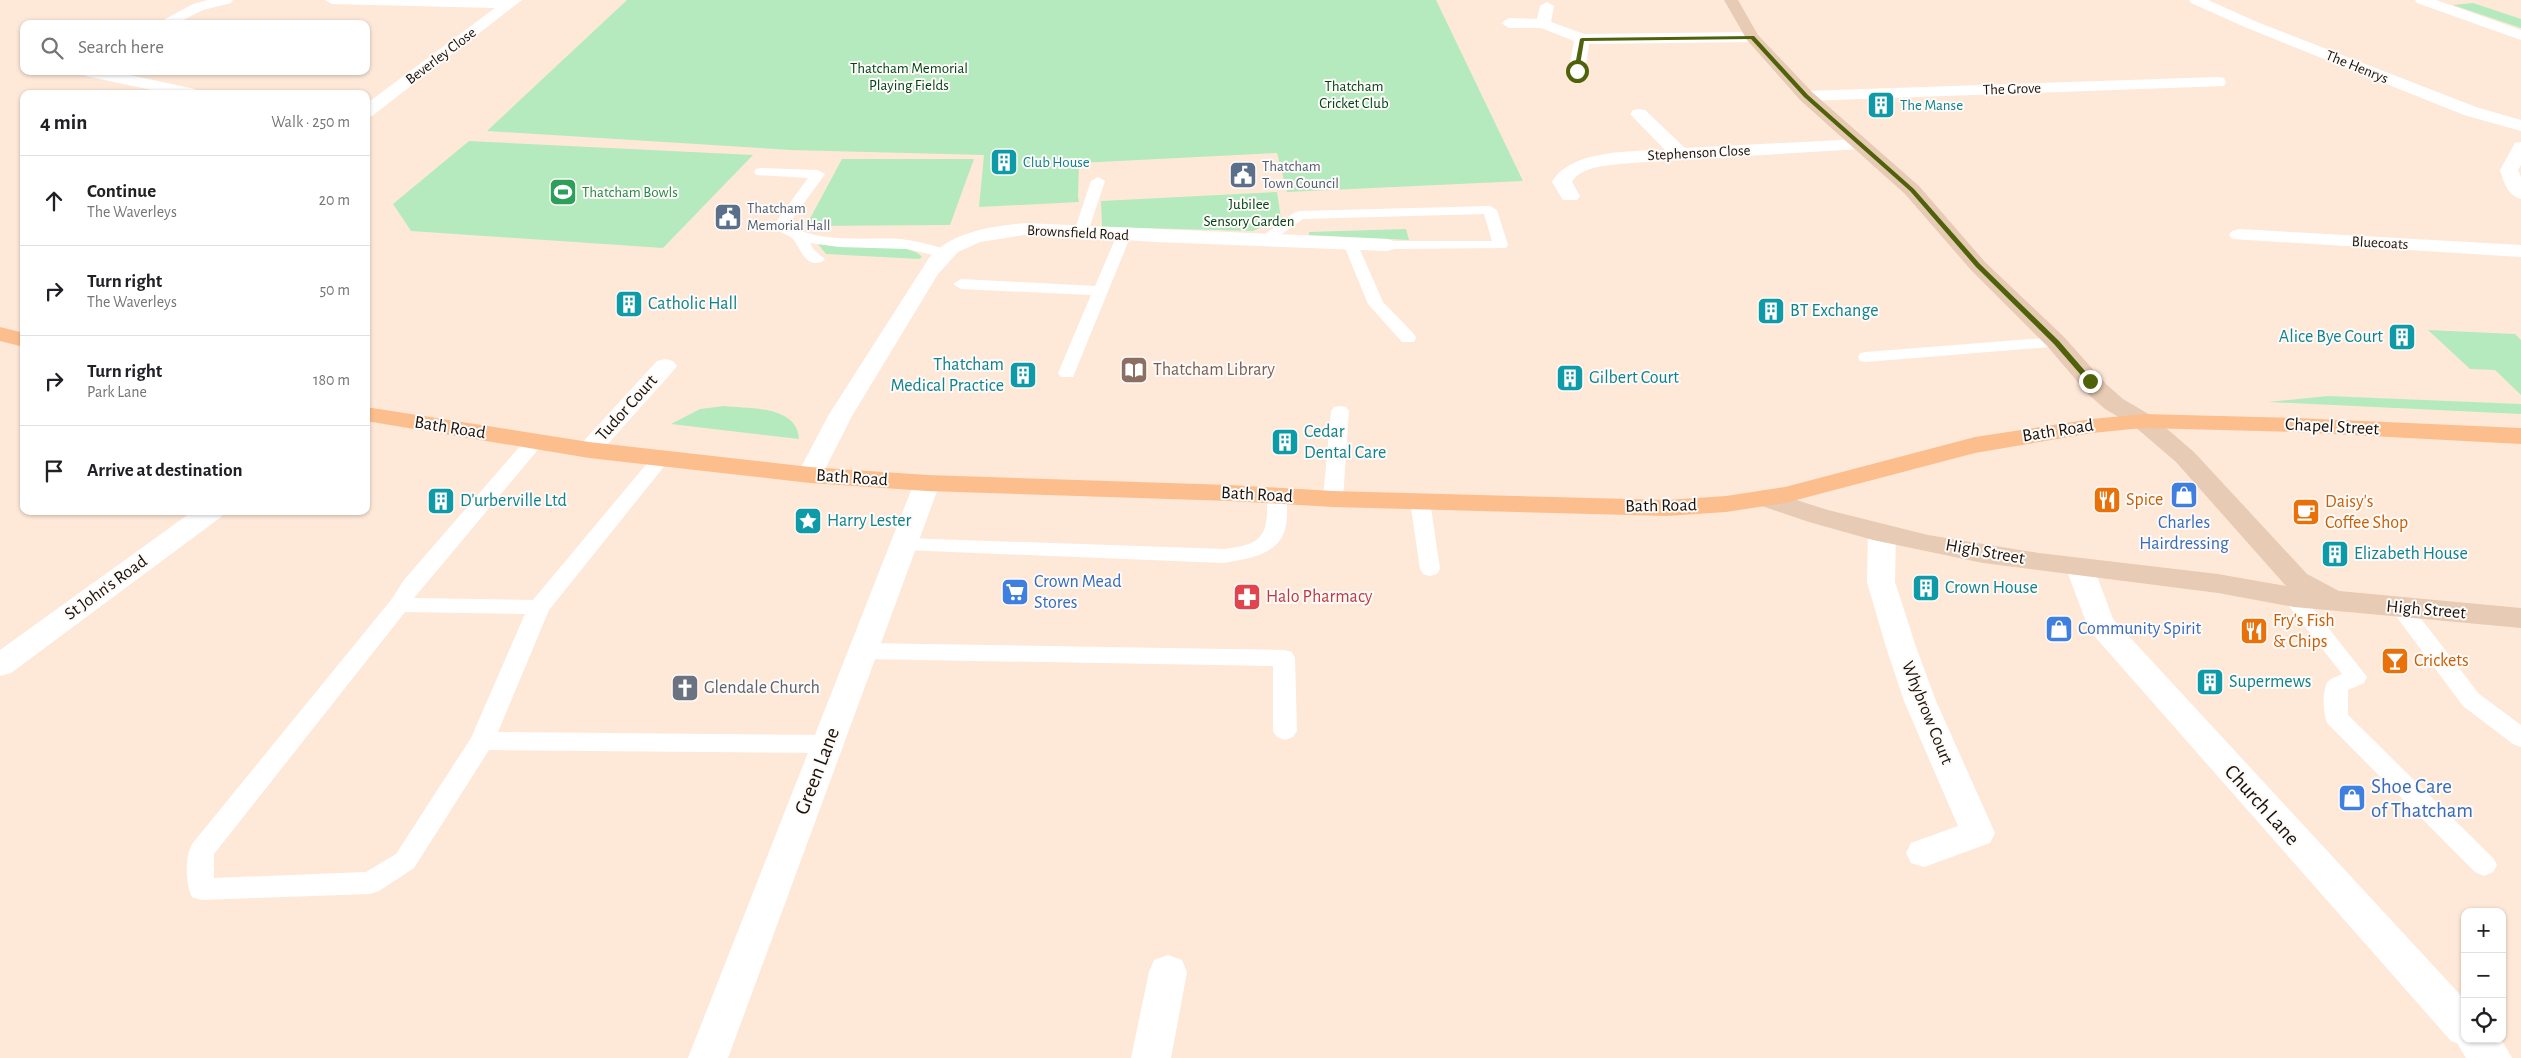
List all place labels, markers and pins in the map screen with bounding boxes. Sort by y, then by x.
building icon: The Manse [1866,90,1896,120]
place label: The Manse [1900,98,1963,113]
building icon: Club House [989,147,1019,177]
place label: Club House [1023,155,1090,170]
place label: Thatcham Town Council [1262,159,1339,191]
public building icon: Thatcham Town Council [1228,160,1258,190]
sports icon: Thatcham Bowls [548,177,578,207]
place label: Thatcham Bowls [582,185,678,200]
place label: Thatcham Memorial Hall [747,201,831,233]
public building icon: Thatcham Memorial Hall [713,202,743,232]
building icon: Catholic Hall [614,289,644,319]
place label: Catholic Hall [648,295,737,313]
building icon: BT Exchange [1756,296,1786,326]
place label: BT Exchange [1790,302,1878,320]
building icon: Alice Bye Court [2387,322,2417,352]
place label: Alice Bye Court [2279,328,2383,346]
library icon: Thatcham Library [1119,355,1149,385]
place label: Thatcham Medical Practice [890,356,1004,395]
building icon: Thatcham Medical Practice [1008,360,1038,390]
place label: Thatcham Library [1153,361,1275,379]
building icon: Gilbert Court [1555,363,1585,393]
place label: Gilbert Court [1589,369,1679,387]
place label: Cedar Dental Care [1304,423,1386,462]
building icon: Cedar Dental Care [1270,427,1300,457]
shop icon: Charles Hairdressing [2169,480,2199,510]
restaurant icon: Spice [2092,485,2122,515]
building icon: D'urberville Ltd [426,486,456,516]
place label: Spice [2126,491,2163,509]
place label: D'urberville Ltd [460,492,567,510]
place label: Daisy's Coffee Shop [2325,493,2408,532]
cafe icon: Daisy's Coffee Shop [2291,497,2321,527]
place icon: Harry Lester [793,506,823,536]
place label: Harry Lester [827,512,912,530]
place label: Charles Hairdressing [2139,514,2229,553]
building icon: Elizabeth House [2320,539,2350,569]
place label: Elizabeth House [2354,545,2468,563]
place label: Crown Mead Stores [1034,573,1122,612]
building icon: Crown House [1911,573,1941,603]
supermarket icon: Crown Mead Stores [1000,577,1030,607]
place label: Crown House [1945,579,2038,597]
pharmacy icon: Halo Pharmacy [1232,582,1262,612]
place label: Halo Pharmacy [1266,588,1373,606]
place label: Fry's Fish & Chips [2273,612,2335,651]
shop icon: Community Spirit [2044,614,2074,644]
restaurant icon: Fry's Fish & Chips [2239,616,2269,646]
place label: Community Spirit [2078,620,2202,638]
bar icon: Crickets [2380,646,2410,676]
place label: Crickets [2414,652,2469,670]
building icon: Supermews [2195,667,2225,697]
church icon: Glendale Church [670,673,700,703]
place label: Supermews [2229,673,2311,691]
place label: Glendale Church [704,679,820,697]
place label: Shoe Care of Thatcham [2371,776,2473,821]
shop icon: Shoe Care of Thatcham [2337,783,2367,813]

